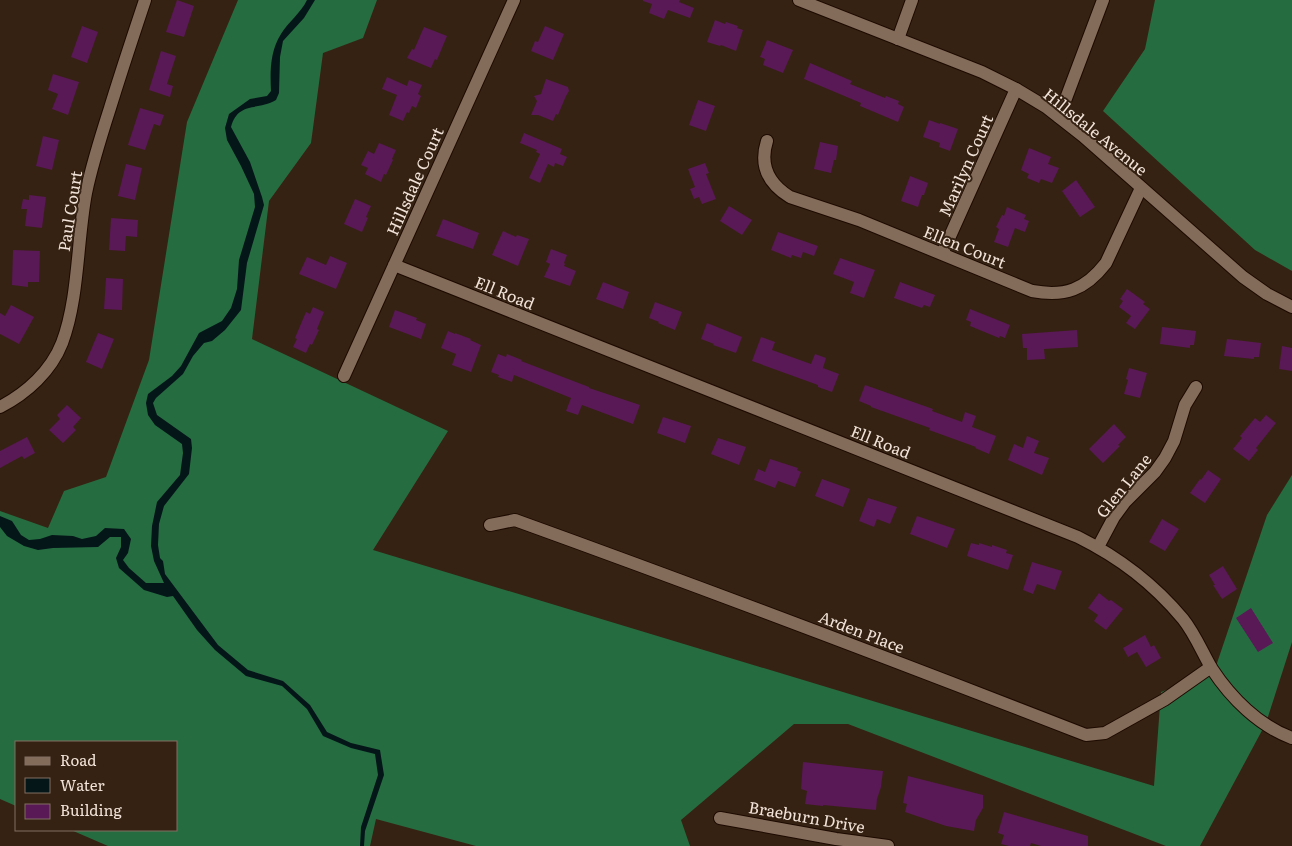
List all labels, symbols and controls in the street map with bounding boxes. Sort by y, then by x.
street label: Hillsdale Avenue [1039,81,1153,181]
street label: Marilyn Court [932,110,998,220]
street label: Hillsdale Court [379,122,449,239]
street label: Paul Court [51,168,87,253]
street label: Ellen Court [920,219,1010,274]
street label: Ell Road [471,269,539,315]
street label: Ell Road [847,418,915,464]
street label: Glen Lane [1090,448,1156,522]
street label: Arden Place [816,604,908,658]
legend [15,741,178,831]
text: Road [60,748,96,771]
text: Water [60,773,105,796]
street label: Braeburn Drive [747,794,867,838]
text: Building [60,798,122,821]

